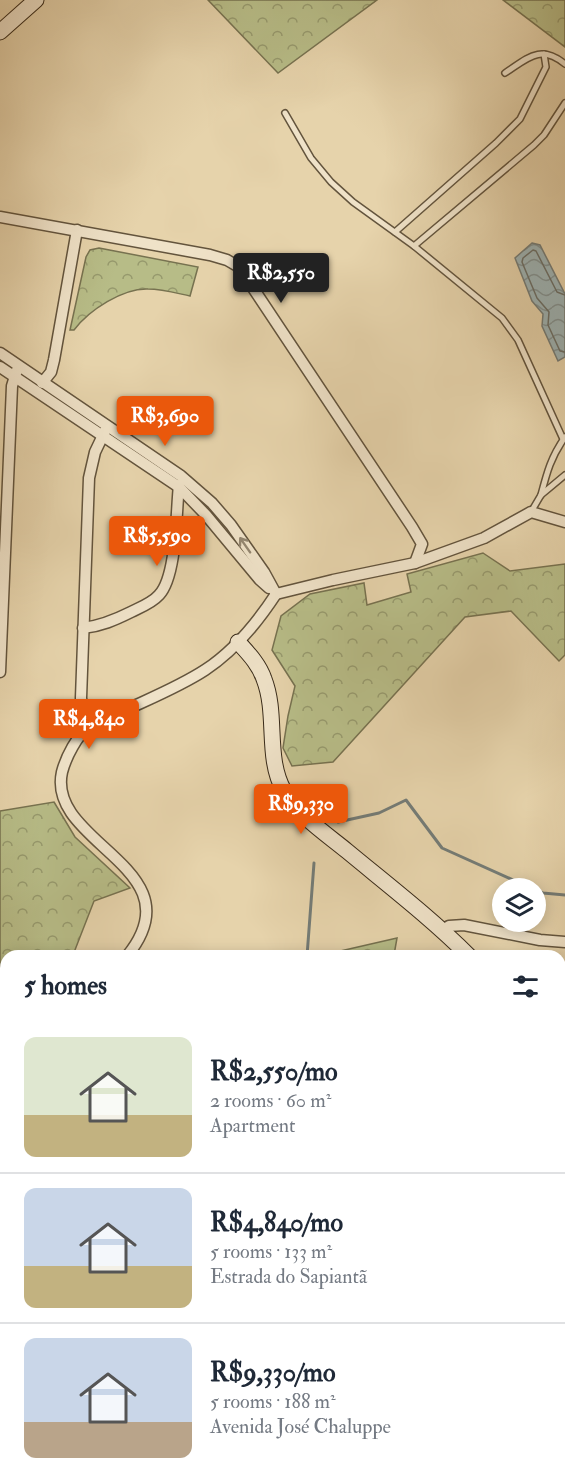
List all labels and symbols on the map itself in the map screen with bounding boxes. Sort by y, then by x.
pin: R$2,550 [226,253,336,304]
pin: R$3,690 [110,396,220,447]
pin: R$5,590 [102,516,212,567]
one-way arrow [239,537,251,553]
pin: R$4,840 [34,699,144,750]
pin: R$9,330 [246,784,356,835]

